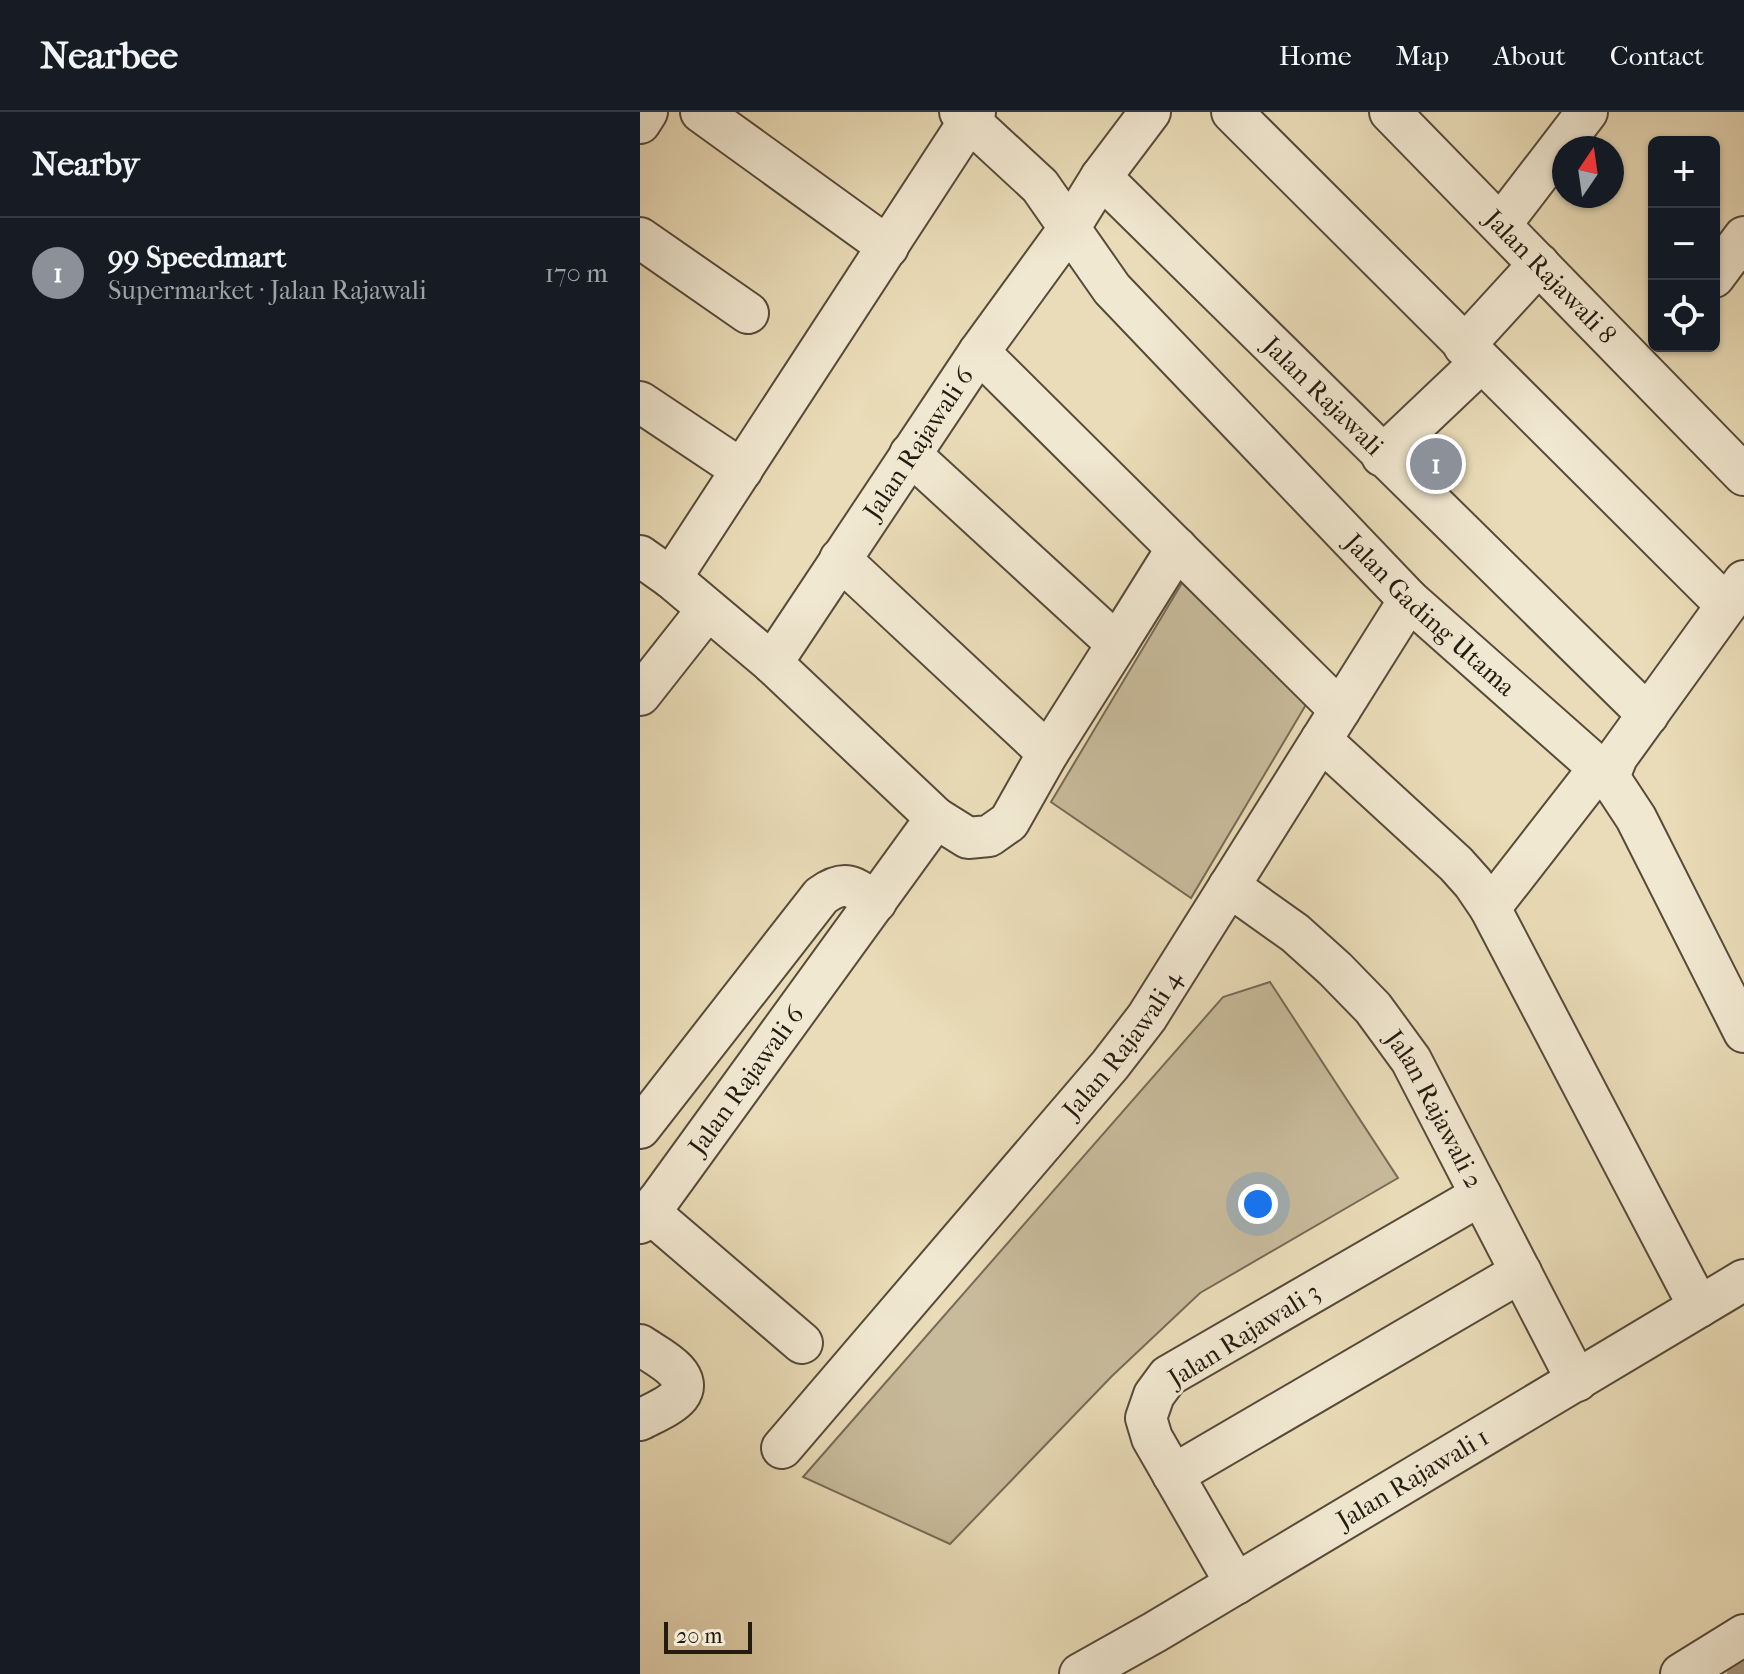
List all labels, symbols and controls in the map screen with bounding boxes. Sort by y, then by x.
text: Nearbee [40,33,178,78]
text: Home [1279,39,1352,72]
text: Map [1396,39,1449,72]
text: About [1493,39,1566,72]
text: Contact [1610,39,1704,72]
north arrow [1552,136,1624,208]
map controls [1648,136,1720,352]
button: + [1648,136,1720,208]
text: Nearby [32,144,139,184]
street label: Jalan Rajawali 8 [1477,202,1623,350]
button: − [1648,208,1720,280]
text: 99 Speedmart [108,240,286,275]
text: 1 [53,258,63,289]
text: 170 m [545,258,608,289]
text: Supermarket · Jalan Rajawali [108,275,427,306]
button: locate [1648,280,1720,352]
street label: Jalan Rajawali [1255,328,1390,462]
street label: Jalan Rajawali 6 [855,360,981,527]
pin: 1 [1410,434,1462,494]
street label: Jalan Gading Utama [1337,525,1523,703]
street label: Jalan Rajawali 4 [1055,964,1188,1126]
street label: Jalan Rajawali 6 [680,999,811,1162]
street label: Jalan Rajawali 2 [1378,1022,1490,1193]
your location [1238,1184,1278,1224]
street label: Jalan Rajawali 3 [1161,1276,1325,1395]
street label: Jalan Rajawali 1 [1329,1421,1494,1536]
scale bar [664,1618,752,1654]
text: 20 m [676,1623,722,1649]

